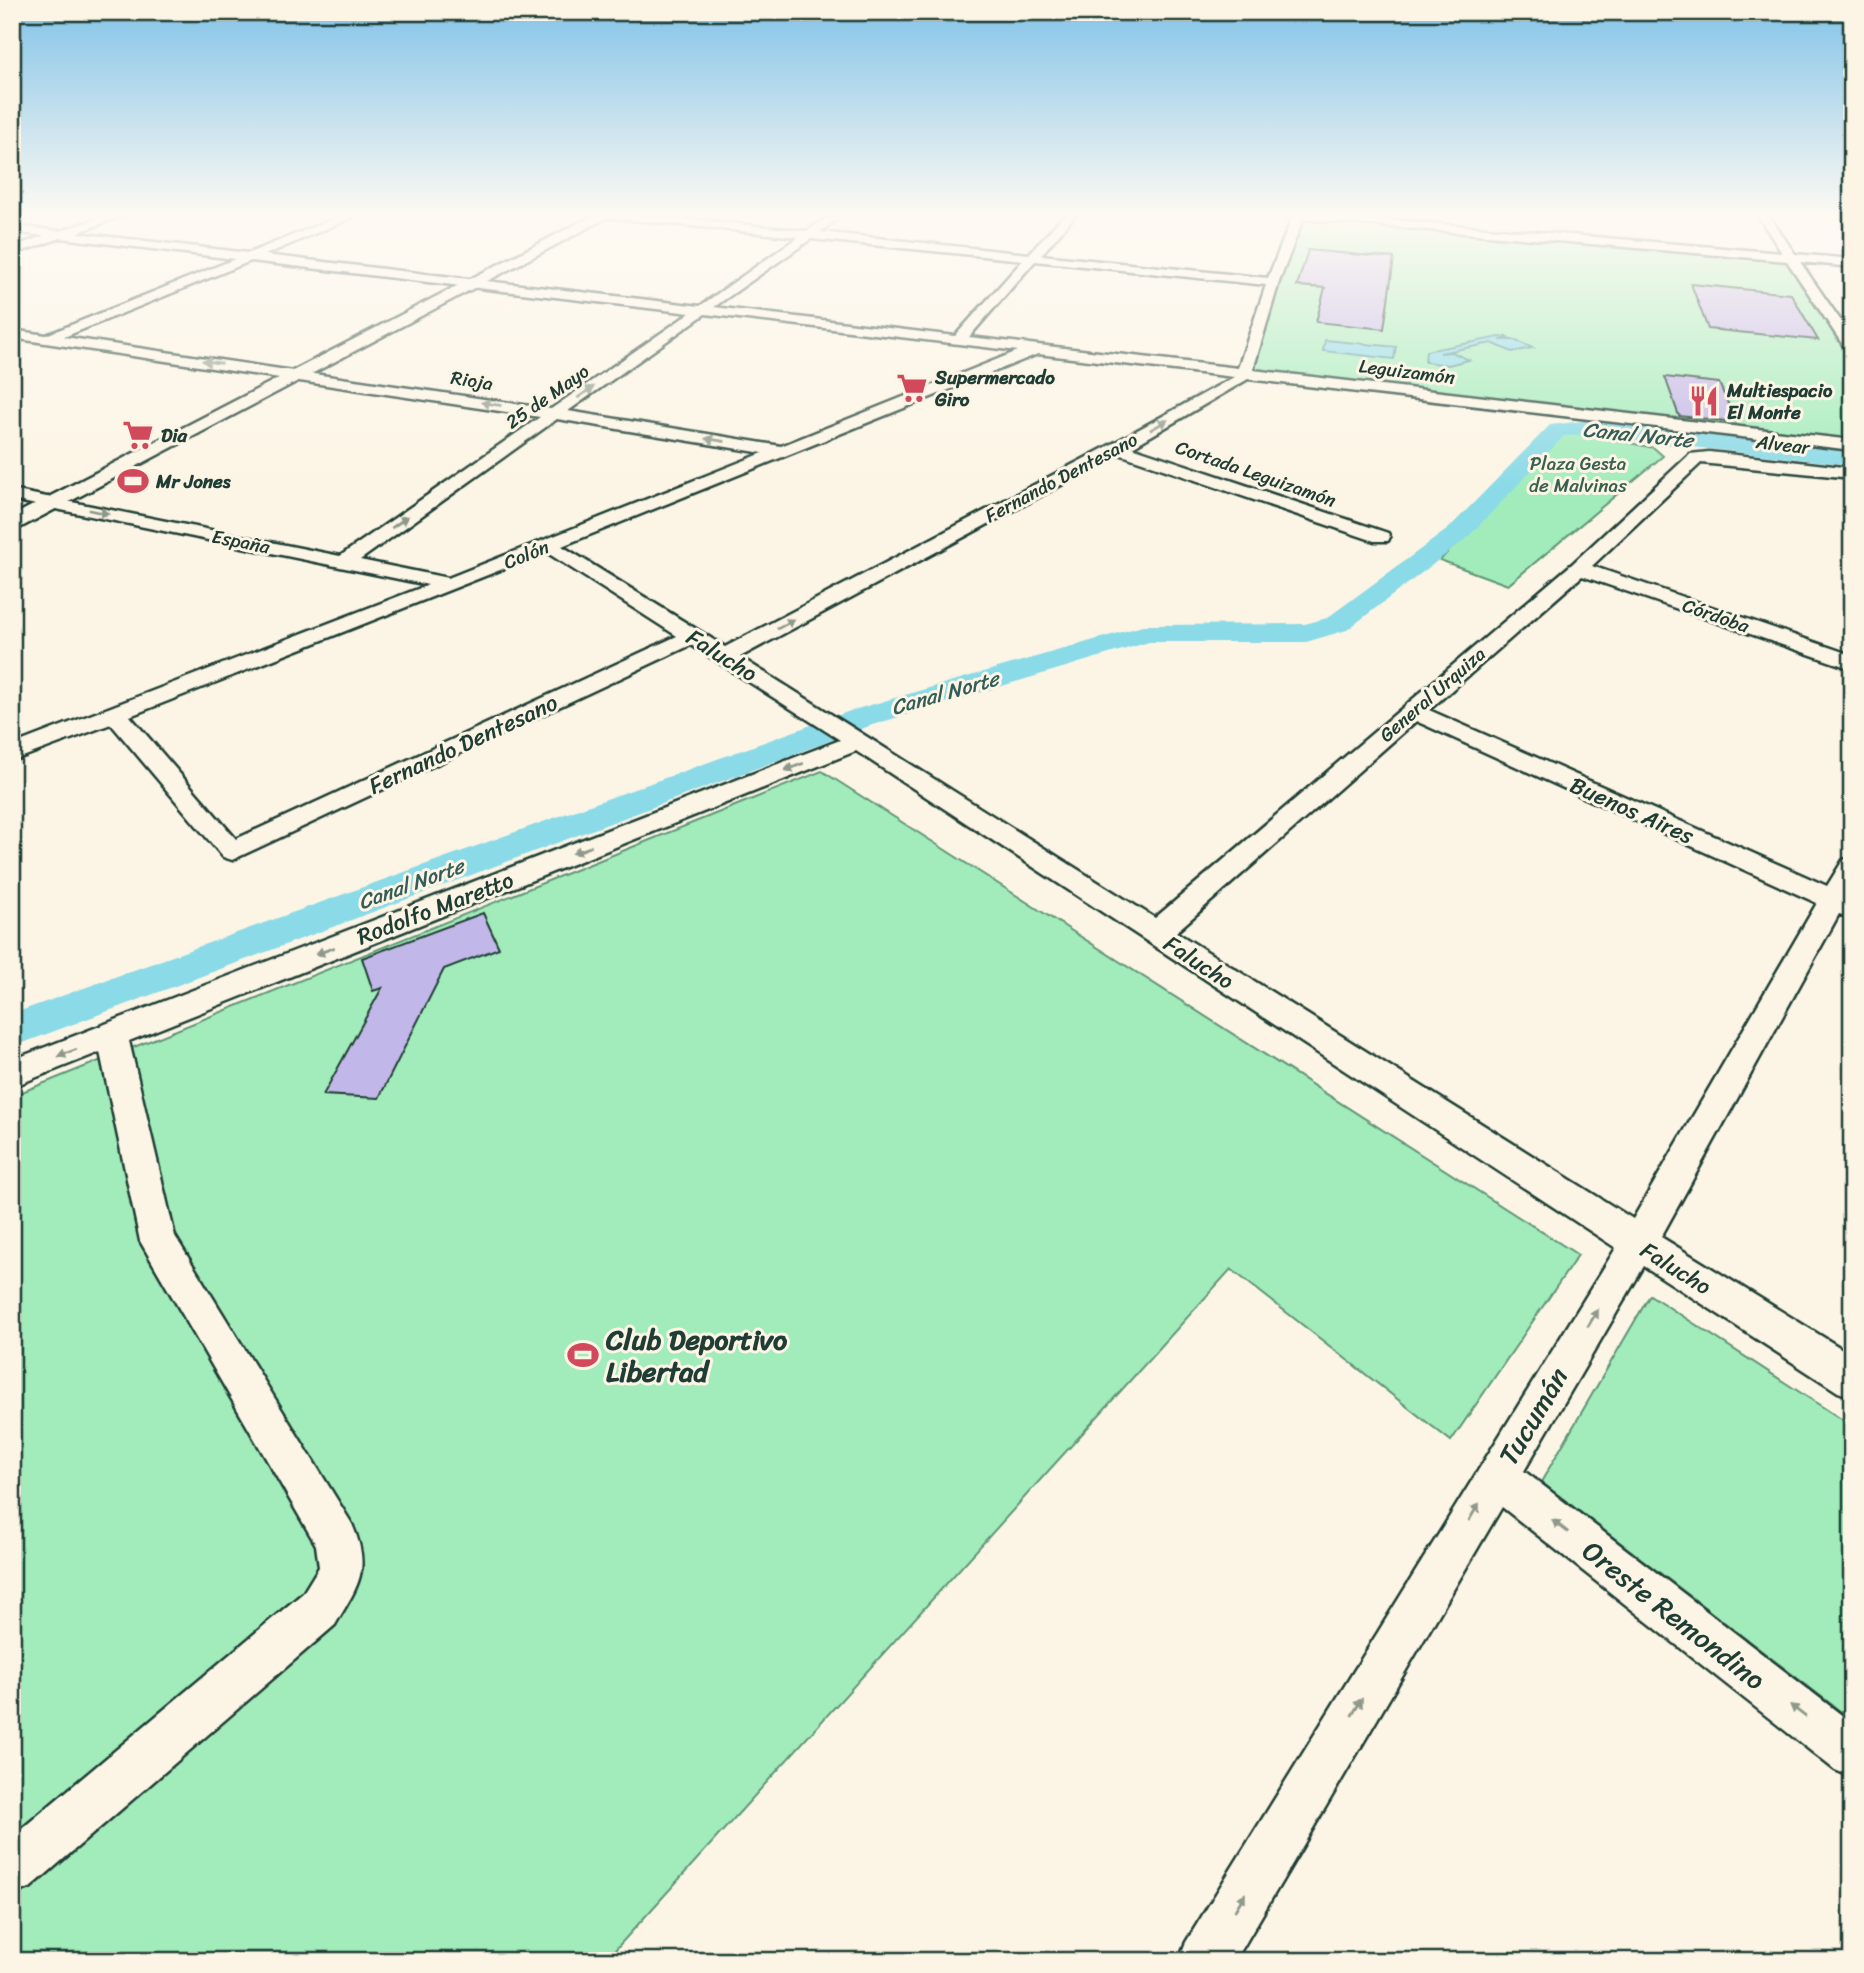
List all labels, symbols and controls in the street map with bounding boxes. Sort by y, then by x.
street label: Leguizamón [1357,349,1457,394]
street label: 25 de Mayo [498,355,596,438]
one-way arrow [201,357,223,368]
street label: Rioja [449,361,496,400]
place label: Supermercado Giro [934,361,1055,416]
supermarket icon: Supermercado Giro [895,371,929,405]
place label: Multiespacio El Monte [1726,374,1833,429]
restaurant icon: Multiespacio El Monte [1687,384,1721,418]
one-way arrow [577,385,595,399]
one-way arrow [479,398,501,409]
water label: Canal Norte [1581,410,1697,460]
supermarket icon: Dia [121,418,155,452]
place label: Dia [161,419,188,452]
one-way arrow [1149,419,1169,431]
street label: Fernando Dentesano [979,423,1144,532]
street label: Alvear [1753,425,1813,464]
street label: Cortada Leguizamón [1171,430,1341,516]
one-way arrow [704,434,726,445]
park label: Plaza Gesta de Malvinas [1529,447,1627,502]
sports icon: Mr Jones [116,464,150,498]
place label: Mr Jones [155,465,232,498]
one-way arrow [88,507,110,518]
one-way arrow [391,515,409,529]
street label: España [209,520,273,563]
street label: Colón [498,530,554,579]
street label: Córdoba [1678,589,1754,642]
street label: Falucho [678,617,766,693]
one-way arrow [776,618,795,630]
street label: General Urquiza [1371,638,1494,750]
water label: Canal Norte [887,659,1006,727]
street label: Fernando Dentesano [362,682,565,806]
one-way arrow [783,762,804,773]
street label: Buenos Aires [1563,765,1701,856]
one-way arrow [571,845,592,856]
water label: Canal Norte [352,846,472,921]
street label: Rodolfo Maretto [351,860,520,957]
street label: Falucho [1155,924,1243,1001]
one-way arrow [314,946,335,957]
one-way arrow [57,1047,78,1058]
street label: Falucho [1632,1230,1720,1306]
one-way arrow [1586,1309,1599,1328]
place label: Club Deportivo Libertad [605,1315,788,1396]
sports icon: Club Deportivo Libertad [566,1338,600,1372]
street label: Tucumán [1485,1357,1582,1475]
one-way arrow [1468,1503,1481,1522]
one-way arrow [1552,1519,1570,1534]
street label: Oreste Remondino [1571,1528,1777,1703]
one-way arrow [1351,1698,1363,1717]
one-way arrow [1789,1705,1807,1719]
one-way arrow [1233,1893,1246,1912]

